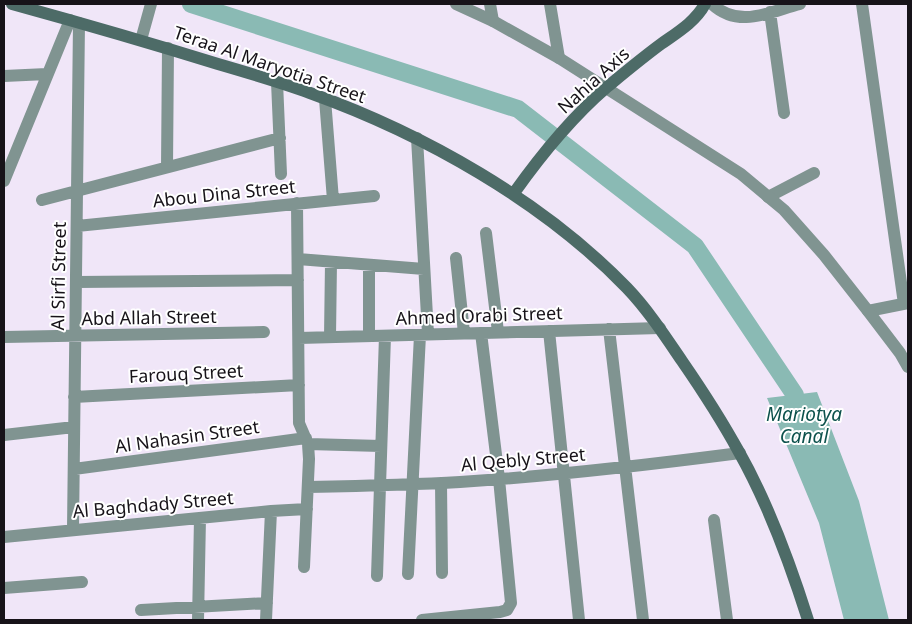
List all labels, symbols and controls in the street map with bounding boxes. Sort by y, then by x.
street label: Teraa Al Maryotia Street [171,20,370,108]
street label: Nahia Axis [552,41,634,119]
street label: Abou Dina Street [152,174,297,212]
street label: Al Sirfi Street [45,221,71,330]
street label: Ahmed Orabi Street [395,300,563,330]
street label: Abd Allah Street [81,304,217,330]
street label: Farouq Street [128,358,244,388]
water label: Mariotya Canal [766,401,842,449]
street label: Al Nahasin Street [113,414,261,458]
street label: Al Qebly Street [460,442,587,476]
street label: Al Baghdady Street [72,485,235,523]

